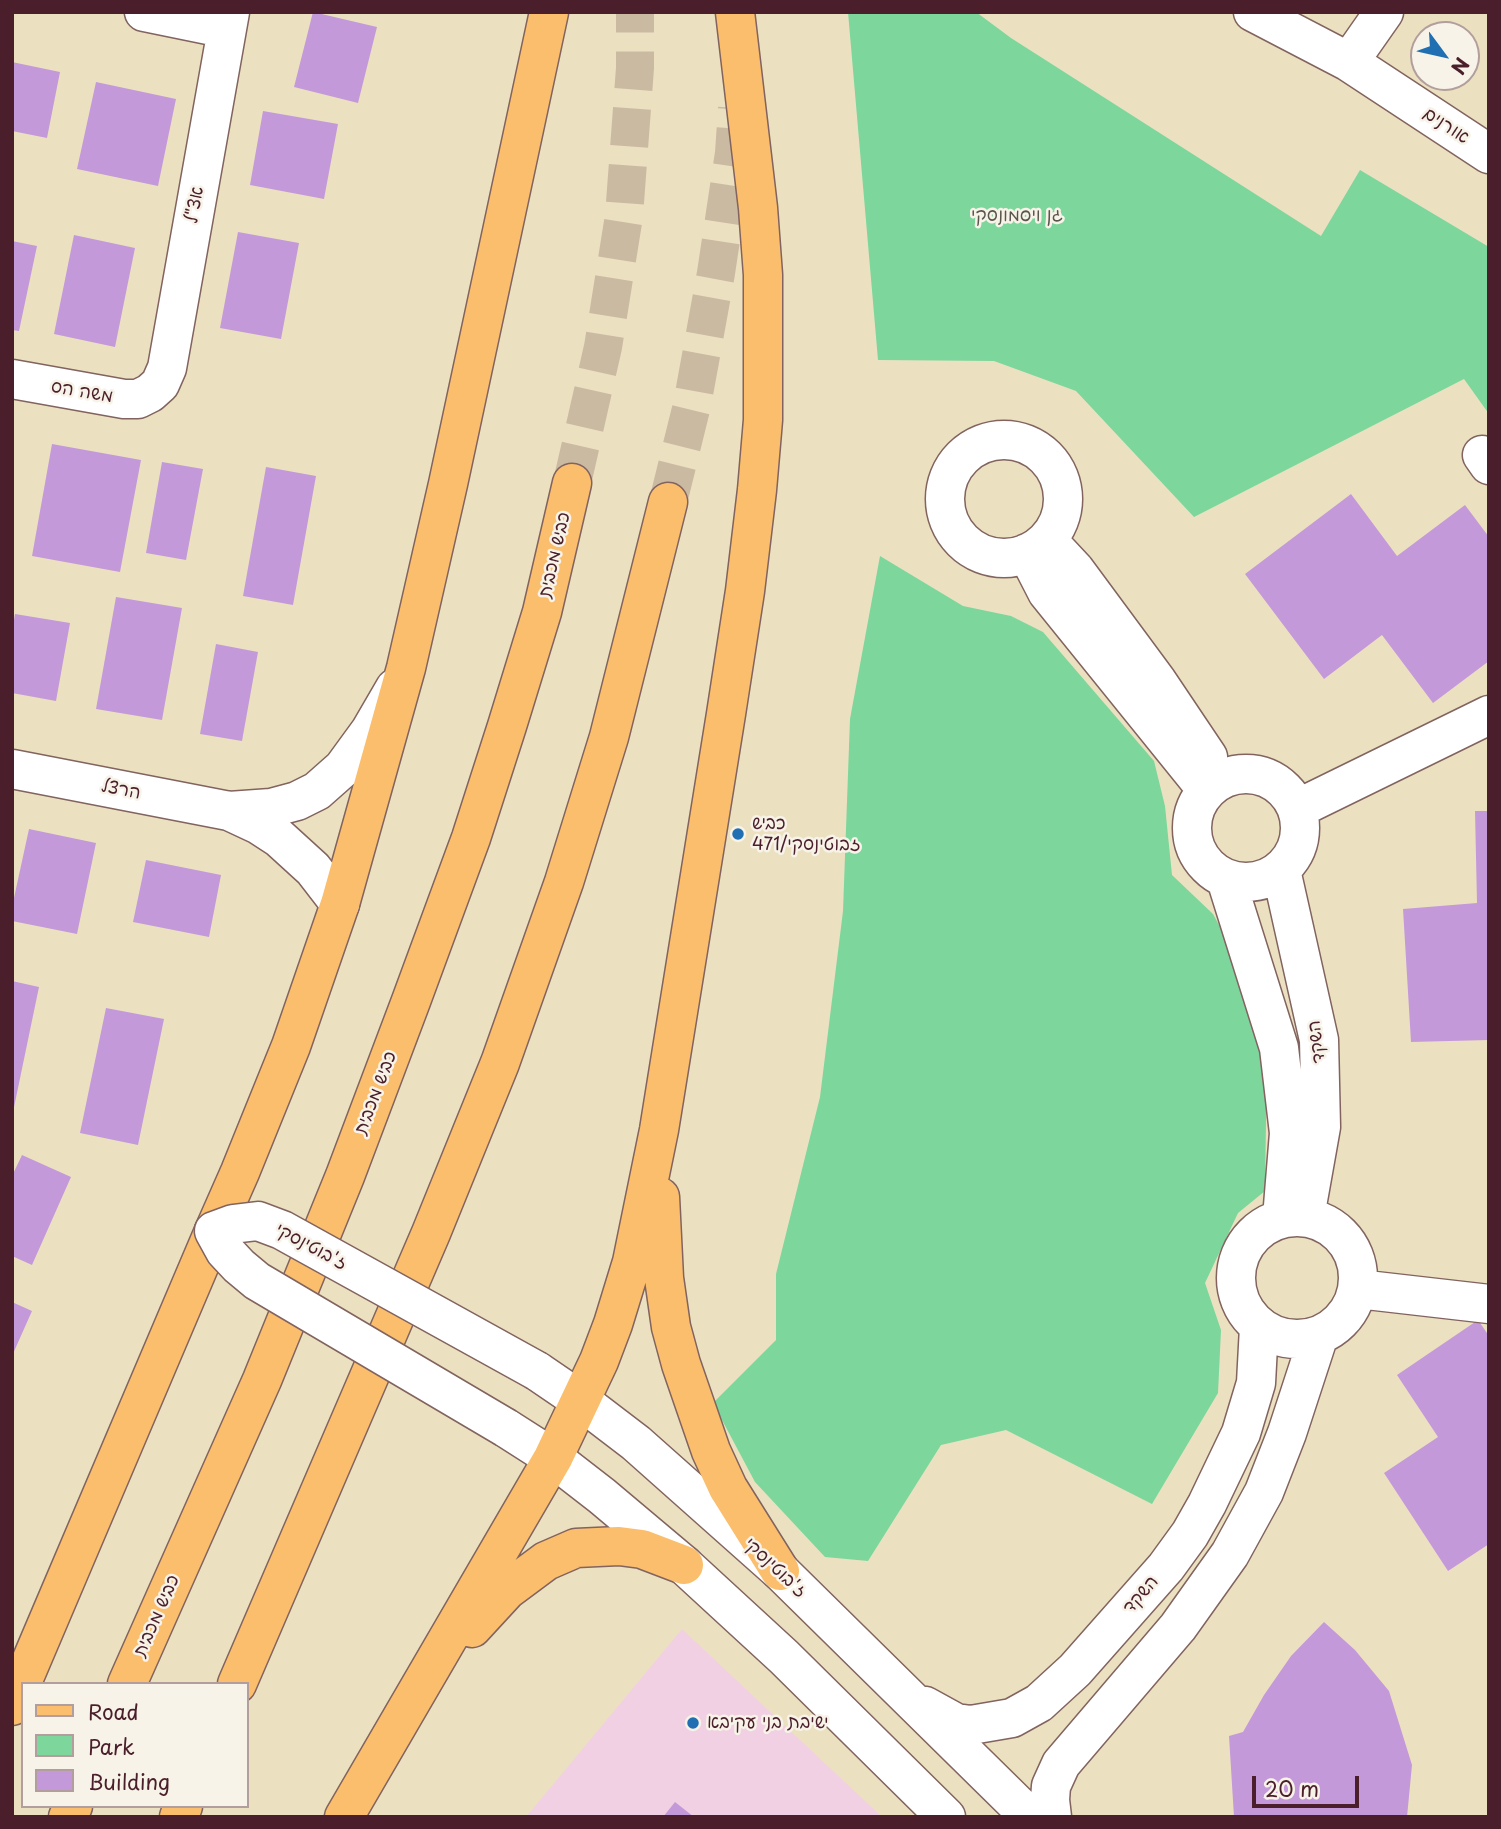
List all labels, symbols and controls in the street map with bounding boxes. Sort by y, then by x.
north arrow [1410,21,1480,91]
text: N [1445,52,1477,80]
street label: אורנים [1419,103,1473,149]
street label: אצ"ל [181,185,209,225]
park label: גן ויסמונסקי [971,205,1063,227]
street label: משה הס [49,376,115,408]
street label: כביש מכבית [535,510,575,600]
street label: הרצל [99,776,143,804]
place label: כביש 471/זבוטינסקי [752,813,861,856]
marker: כביש 471/זבוטינסקי [730,826,746,842]
street label: השקד [1304,1019,1330,1065]
street label: כביש מכבית [350,1048,402,1138]
street label: ז'בוטינסקי [272,1219,350,1275]
street label: ז'בוטינסקי [739,1534,811,1602]
street label: כביש מכבית [129,1572,185,1660]
street label: השקד [1119,1572,1163,1618]
legend [21,1682,248,1808]
text: Road [88,1695,139,1727]
place label: ישיבת בני עקיבא [707,1712,828,1734]
marker: ישיבת בני עקיבא [685,1715,701,1731]
text: Park [88,1730,135,1762]
scale bar [1256,1762,1363,1806]
text: Building [88,1765,170,1797]
text: 20 m [1265,1772,1319,1804]

